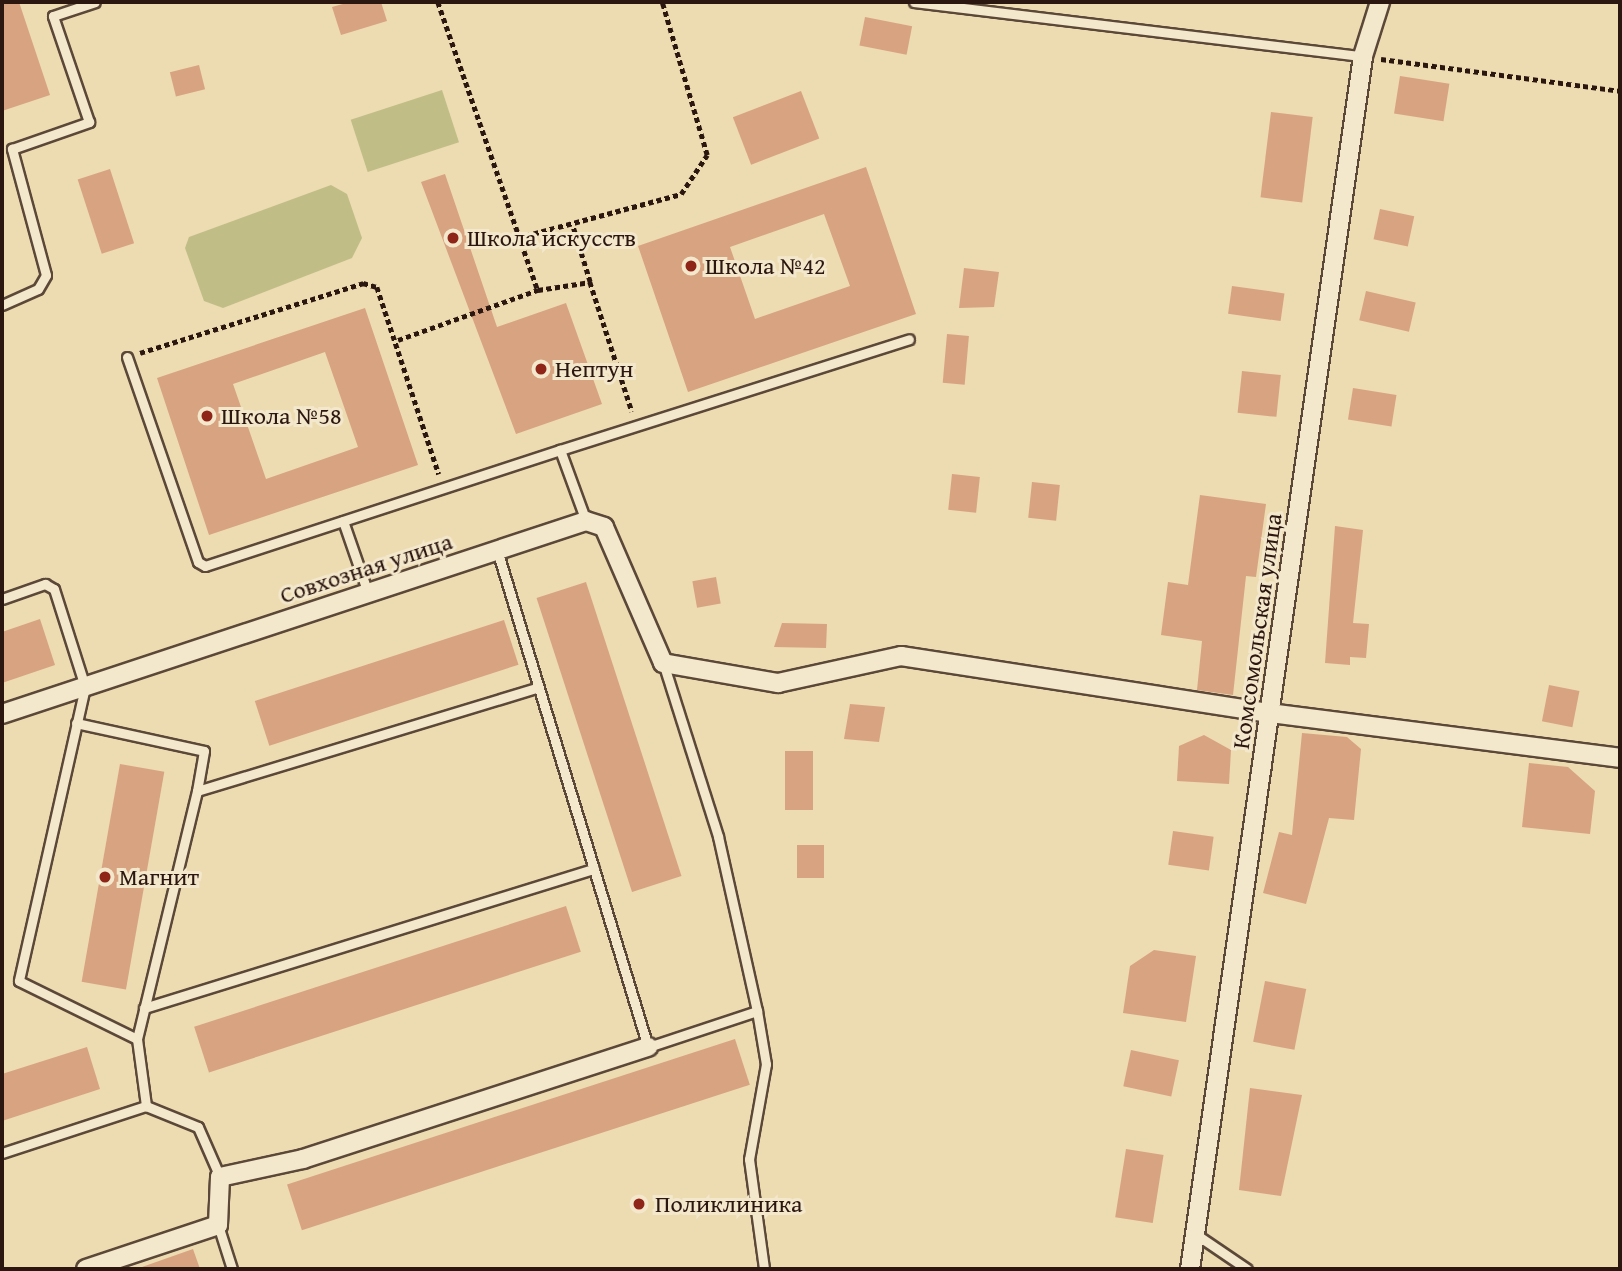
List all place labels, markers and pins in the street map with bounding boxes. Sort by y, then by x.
place label: Школа искусств [467,224,636,252]
marker: Школа искусств [445,230,461,246]
place label: Школа №42 [705,252,826,280]
marker: Школа №42 [683,258,699,274]
place label: Нептун [555,355,633,383]
marker: Нептун [533,361,549,377]
place label: Школа №58 [221,402,342,430]
marker: Школа №58 [199,408,215,424]
place label: Магнит [119,863,199,891]
marker: Магнит [97,869,113,885]
place label: Поликлиника [655,1190,802,1218]
marker: Поликлиника [629,1194,649,1214]

